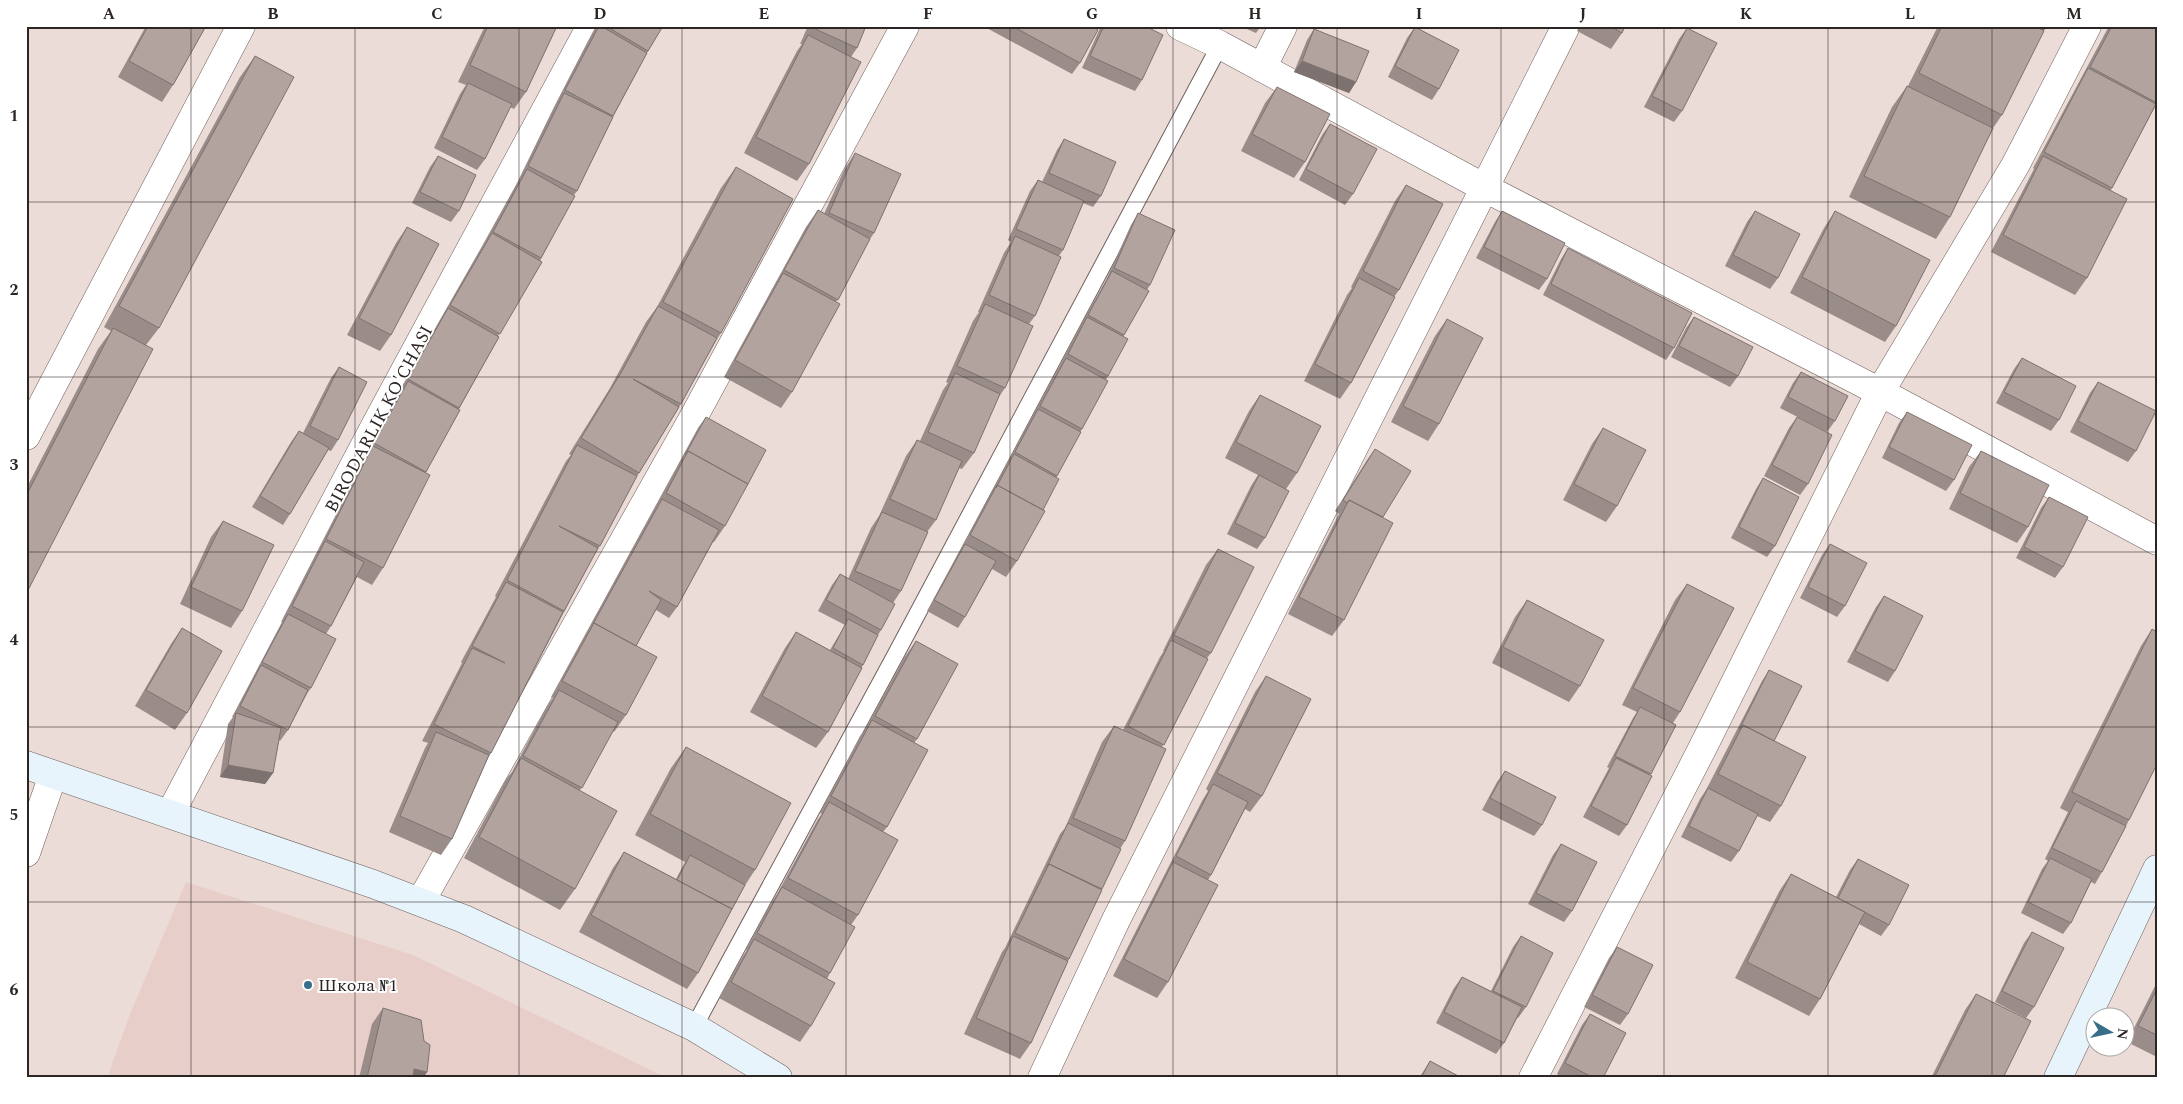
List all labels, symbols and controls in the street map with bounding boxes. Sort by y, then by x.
text: A [103,2,116,26]
text: B [267,2,279,26]
text: C [431,2,443,26]
text: D [594,2,607,26]
text: E [759,2,769,26]
text: F [923,2,933,26]
text: G [1086,2,1098,26]
text: H [1248,2,1262,26]
text: I [1416,2,1422,26]
text: J [1580,2,1587,26]
text: K [1740,2,1753,26]
text: L [1905,2,1915,26]
text: M [2066,2,2082,26]
text: 1 [10,104,18,128]
text: 2 [10,278,19,302]
street label: BIRODARLIK KO'CHASI [318,321,440,517]
text: 3 [10,453,19,477]
text: 4 [10,628,19,652]
text: 5 [10,803,18,827]
place label: Школа №1 [318,972,397,999]
text: 6 [10,978,19,1002]
marker: Школа №1 [302,979,314,991]
north arrow [2086,1006,2136,1056]
text: N [2111,1027,2134,1041]

